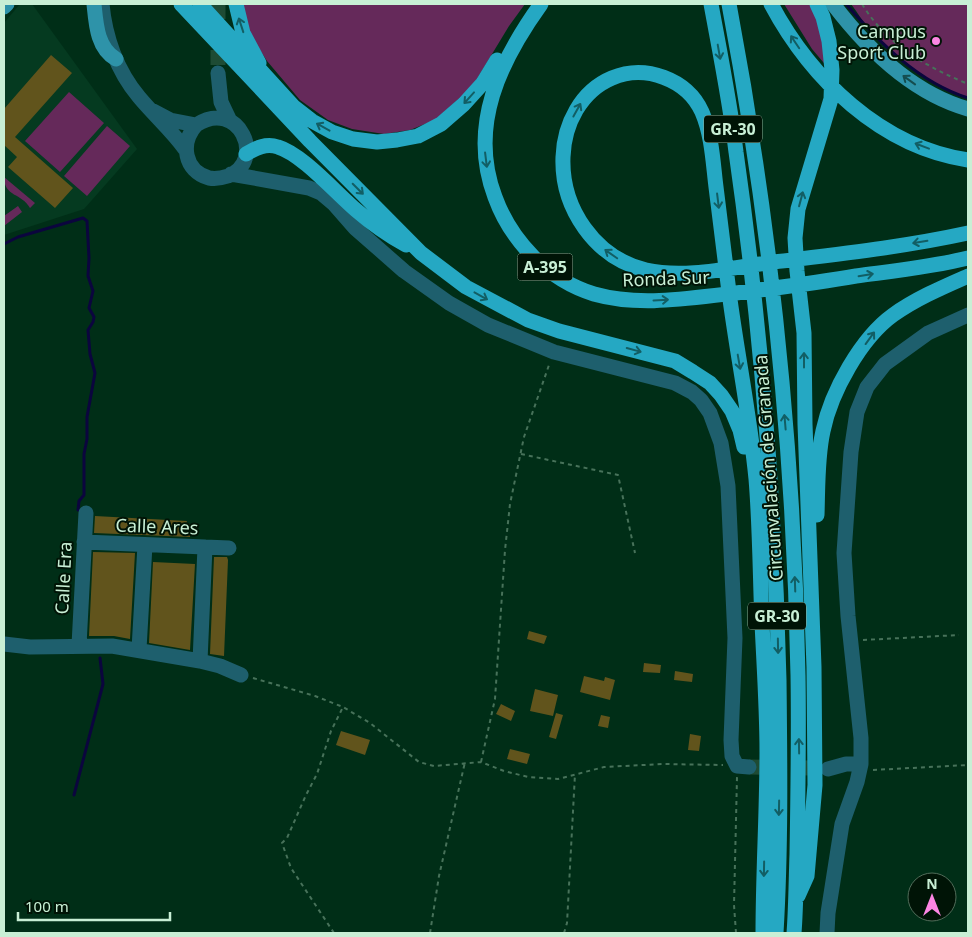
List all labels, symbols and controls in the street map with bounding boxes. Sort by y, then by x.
one-way arrow [235,17,245,33]
place label: Campus Sport Club [837,19,926,64]
marker: Campus Sport Club [930,35,942,47]
one-way arrow [790,36,800,50]
one-way arrow [715,43,725,59]
one-way arrow [902,75,916,85]
one-way arrow [463,92,475,105]
one-way arrow [572,103,582,117]
road number: GR-30 [704,116,762,142]
one-way arrow [316,122,331,131]
one-way arrow [914,141,930,150]
one-way arrow [481,151,491,167]
one-way arrow [351,182,363,194]
one-way arrow [796,191,806,207]
one-way arrow [713,193,723,209]
one-way arrow [913,238,929,248]
one-way arrow [604,249,618,259]
road number: A-395 [518,253,572,280]
street label: Ronda Sur [622,264,711,292]
one-way arrow [857,270,873,280]
one-way arrow [474,291,488,301]
one-way arrow [653,295,669,305]
one-way arrow [865,331,875,345]
one-way arrow [625,345,641,355]
one-way arrow [799,352,809,368]
one-way arrow [734,354,744,370]
street label: Circunvalación de Granada [748,354,788,582]
one-way arrow [781,414,790,430]
street label: Calle Ares [115,513,199,539]
street label: Calle Era [49,541,77,615]
one-way arrow [791,576,800,592]
road number: GR-30 [748,602,806,630]
one-way arrow [773,637,783,653]
one-way arrow [794,739,804,755]
one-way arrow [774,800,784,816]
one-way arrow [759,860,769,876]
north arrow [907,872,957,922]
text: N [926,874,938,893]
scale bar [18,890,170,922]
text: 100 m [25,896,69,916]

